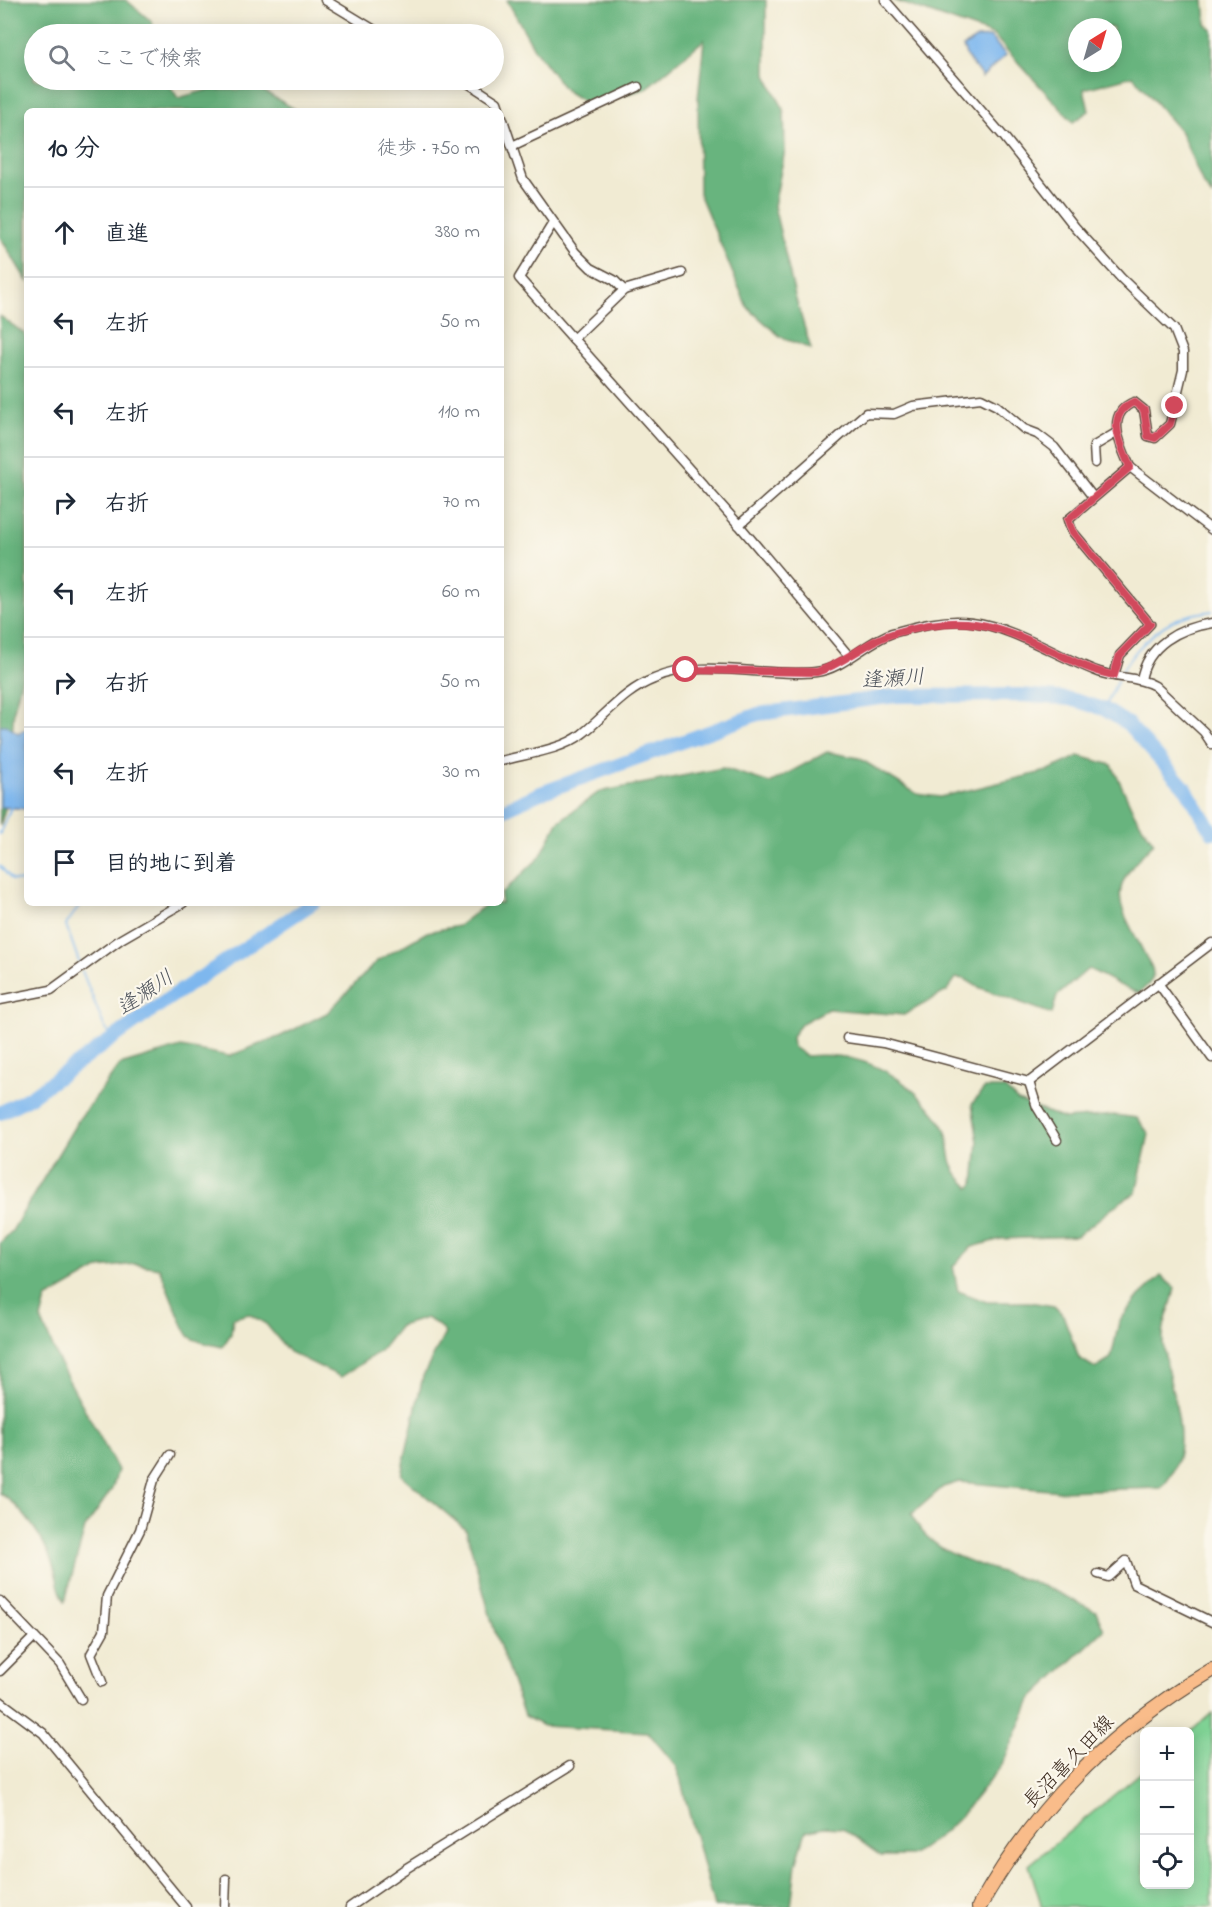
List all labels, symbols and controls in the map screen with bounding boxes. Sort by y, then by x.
north arrow [1068,18,1122,72]
search box [24,24,504,90]
icon: search [45,41,78,74]
text: ここで検索 [93,44,203,76]
text: 10 分 [48,131,100,169]
text: 徒歩 · 750 m [377,135,480,164]
icon: ahead [48,216,81,249]
text: 380 m [435,218,480,247]
text: 直進 [105,219,149,251]
icon: left [48,306,81,339]
text: 50 m [439,308,480,337]
text: 左折 [105,309,149,341]
route end [1161,392,1187,418]
icon: left [48,396,81,429]
text: 110 m [438,398,480,427]
text: 左折 [105,399,149,431]
icon: right [48,486,81,519]
text: 70 m [443,488,480,517]
text: 右折 [105,489,149,521]
icon: left [48,576,81,609]
text: 60 m [442,578,480,607]
text: 左折 [105,579,149,611]
route start [672,656,698,682]
water label: 逢瀬川 [861,663,926,697]
icon: right [48,666,81,699]
text: 50 m [439,668,480,697]
text: 右折 [105,669,149,701]
icon: left [48,756,81,789]
text: 30 m [443,758,480,787]
text: 左折 [105,759,149,791]
icon: arrive [48,846,81,879]
text: 目的地に到着 [105,849,237,881]
water label: 逢瀬川 [112,964,181,1024]
street label: 長沼喜久田線 [1018,1710,1122,1816]
map controls [1140,1727,1194,1889]
button: + [1140,1727,1194,1781]
button: − [1140,1781,1194,1835]
button: locate [1140,1835,1194,1889]

